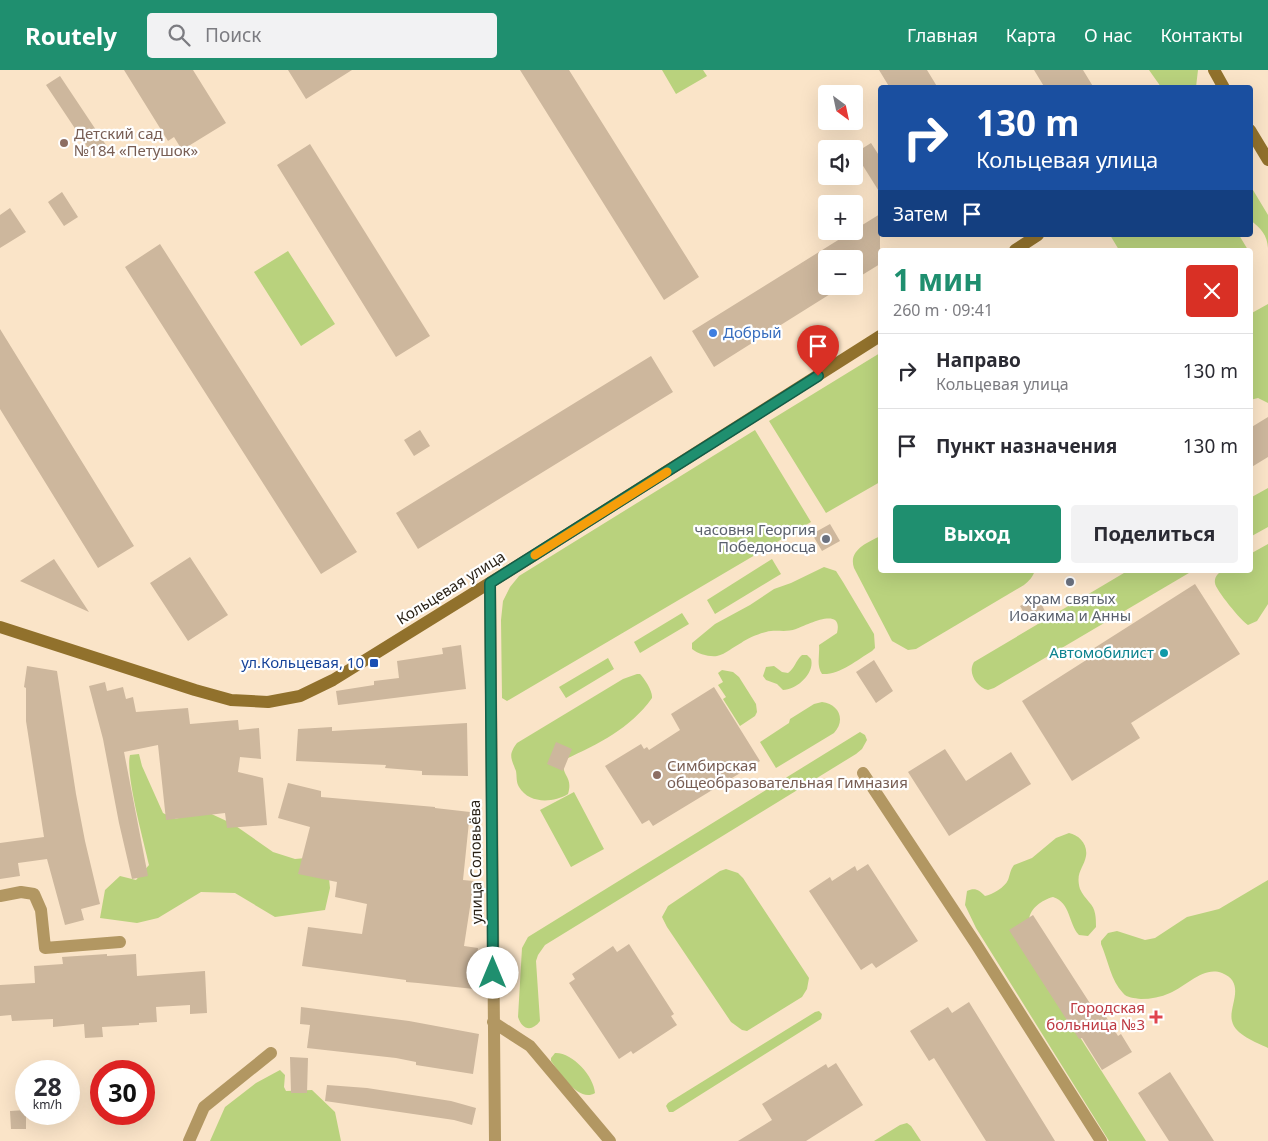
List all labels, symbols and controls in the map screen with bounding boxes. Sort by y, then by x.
search box [147,13,497,58]
text: Routely [25,19,117,52]
icon: search [165,21,193,49]
text: Поиск [205,22,261,48]
text: Главная [907,23,978,47]
text: Карта [1006,23,1056,47]
text: О нас [1084,23,1132,47]
text: Контакты [1160,23,1243,47]
north arrow [818,85,862,130]
map controls [818,85,863,295]
text: 130 m [976,99,1079,146]
icon: right [893,105,958,170]
place label: Детский сад №184 «Петушок» [74,123,199,160]
marker: Детский сад №184 «Петушок» [58,137,70,149]
button: sound [818,140,863,185]
text: Кольцевая улица [976,144,1158,174]
button: + [818,195,863,240]
icon: arrive [958,200,986,228]
text: Затем [893,201,948,227]
button: − [818,250,863,295]
text: 1 мин [893,259,983,300]
button: close [1186,265,1238,317]
text: 260 m · 09:41 [893,299,993,321]
place label: Добрый [723,322,782,342]
pin [797,325,839,376]
marker: Добрый [707,327,719,339]
icon: arrive [804,332,832,360]
text: Направо [936,347,1021,373]
icon: right [893,357,921,385]
text: 130 m [1183,358,1238,384]
text: Кольцевая улица [936,373,1069,395]
icon: arrive [893,432,921,460]
text: Пункт назначения [936,433,1117,459]
text: 130 m [1183,433,1238,459]
button: Выход [893,505,1061,563]
button: Поделиться [1071,505,1238,563]
place label: часовня Георгия Победоносца [695,519,816,556]
marker: часовня Георгия Победоносца [820,533,832,545]
street label: Кольцевая улица [392,546,508,629]
marker: храм святых Иоакима и Анны [1064,576,1076,588]
place label: храм святых Иоакима и Анны [1009,588,1131,625]
place label: Автомобилист [1049,642,1154,662]
marker: Автомобилист [1158,647,1170,659]
place label: ул.Кольцевая, 10 [241,652,364,672]
marker: ул.Кольцевая, 10 [368,657,380,669]
place label: Симбирская общеобразовательная Гимназия [667,755,908,792]
marker: Симбирская общеобразовательная Гимназия [651,769,663,781]
street label: улица Соловьёва [464,800,486,924]
position arrow [466,946,518,998]
place label: Городская больница №3 [1046,997,1145,1034]
marker: Городская больница №3 [1149,1010,1163,1024]
speed limit sign: 30 [90,1060,155,1125]
text: 28 [33,1069,62,1103]
text: km/h [33,1096,62,1113]

